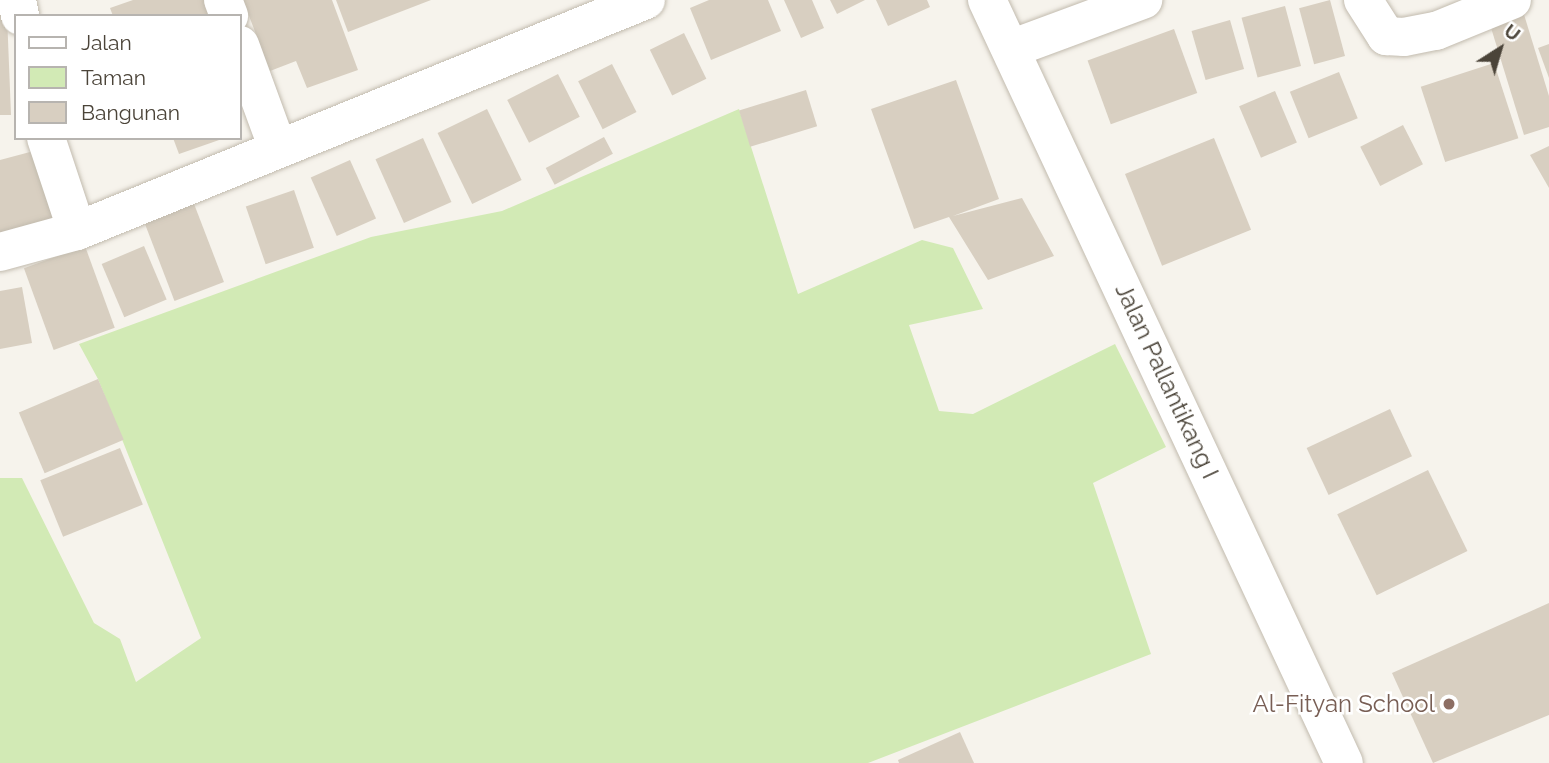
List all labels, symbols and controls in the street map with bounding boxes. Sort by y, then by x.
legend [14,14,242,140]
north arrow [1465,14,1535,84]
text: U [1500,19,1525,45]
text: Jalan [81,30,132,55]
text: Taman [81,65,146,90]
text: Bangunan [81,100,180,125]
street label: Jalan Pallantikang I [1109,279,1225,483]
place label: Al-Fityan School [1252,690,1435,718]
marker: Al-Fityan School [1441,696,1457,712]

